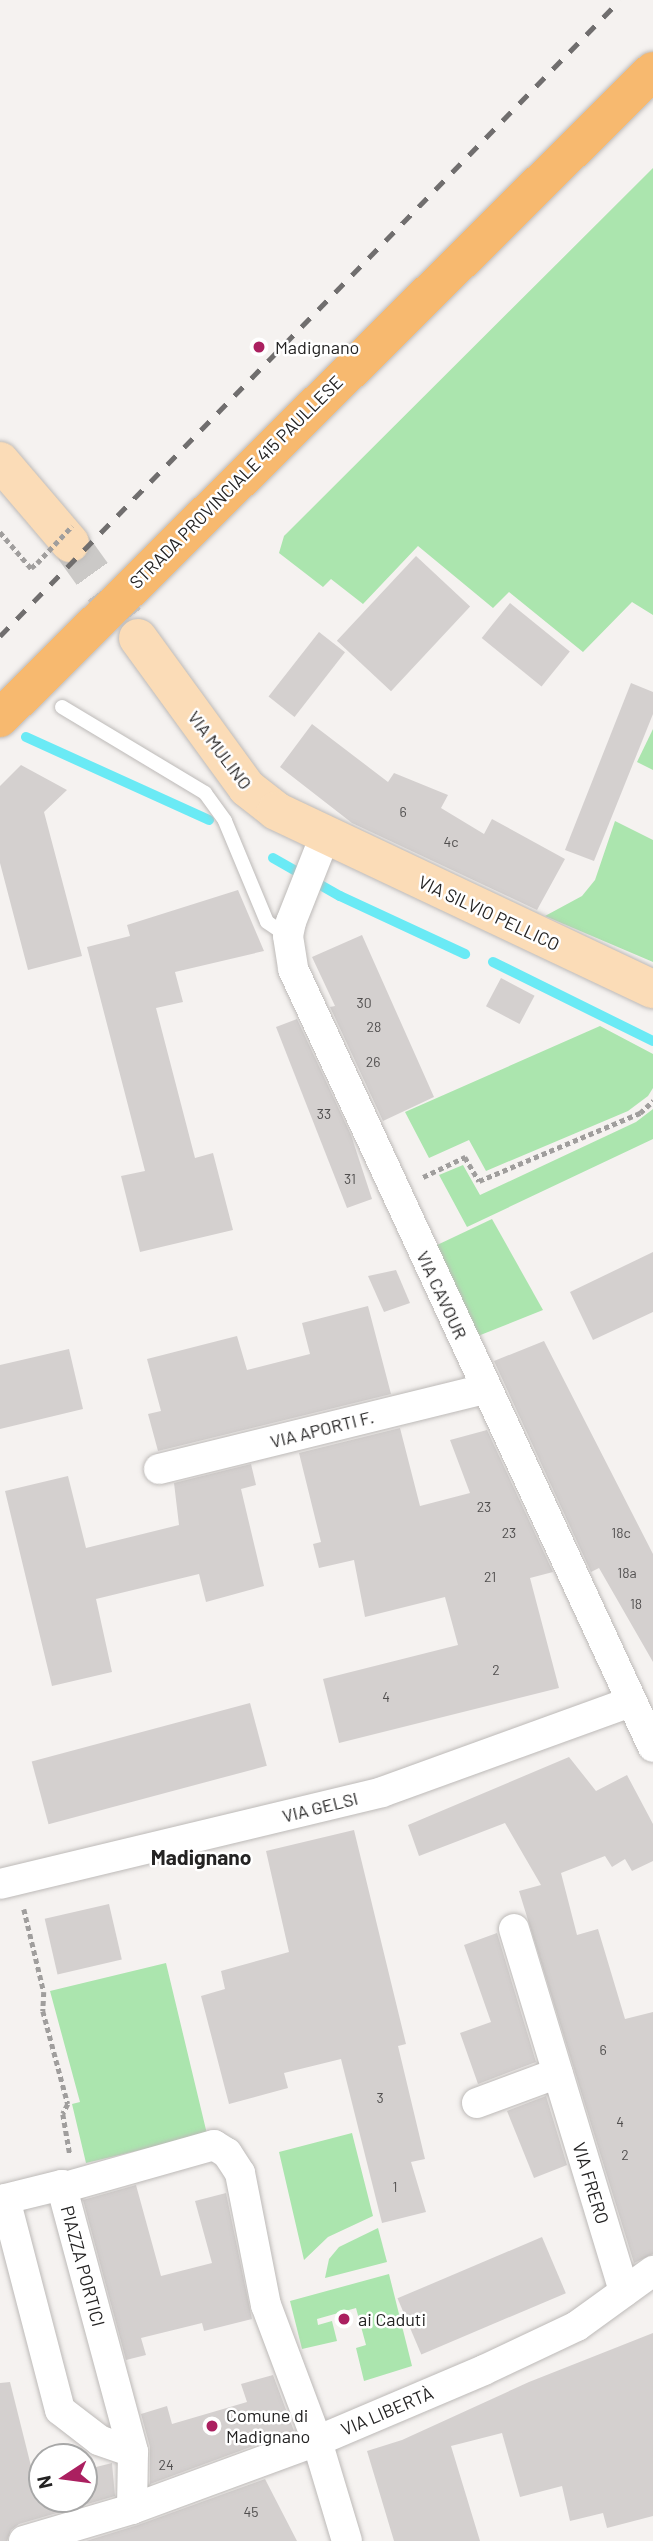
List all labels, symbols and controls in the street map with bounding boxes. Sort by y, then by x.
place label: Madignano [275,336,359,358]
marker: Madignano [249,337,269,357]
street label: STRADA PROVINCIALE 415 PAULLESE [125,371,347,593]
street label: VIA MULINO [184,707,256,793]
house number: 6 [399,804,407,820]
house number: 4c [444,834,458,850]
street label: VIA SILVIO PELLICO [415,871,563,955]
house number: 30 [356,995,372,1011]
house number: 28 [367,1019,381,1035]
house number: 26 [366,1054,380,1070]
house number: 33 [317,1106,331,1122]
house number: 31 [344,1171,356,1187]
street label: VIA CAVOUR [412,1247,472,1343]
street label: VIA APORTI F. [268,1406,376,1452]
house number: 23 [477,1499,491,1515]
house number: 23 [502,1525,516,1541]
house number: 18c [611,1525,631,1541]
house number: 18a [617,1565,637,1581]
house number: 21 [484,1569,496,1585]
house number: 18 [630,1596,642,1612]
house number: 2 [492,1662,500,1678]
house number: 4 [382,1689,390,1705]
street label: VIA GELSI [280,1787,360,1827]
district label: Madignano [151,1844,251,1870]
house number: 6 [599,2042,607,2058]
house number: 3 [376,2090,384,2106]
house number: 4 [616,2114,624,2130]
street label: VIA FRERO [568,2140,614,2226]
house number: 2 [621,2147,629,2163]
house number: 1 [393,2179,397,2195]
street label: PIAZZA PORTICI [56,2203,110,2329]
place label: ai Caduti [358,2308,426,2330]
marker: ai Caduti [336,2311,352,2327]
street label: VIA LIBERTÀ [338,2382,436,2440]
place label: Comune di Madignano [226,2405,310,2448]
marker: Comune di Madignano [204,2418,220,2434]
north arrow [28,2443,98,2513]
house number: 24 [158,2457,174,2473]
text: N [31,2474,57,2491]
house number: 45 [244,2504,258,2520]

